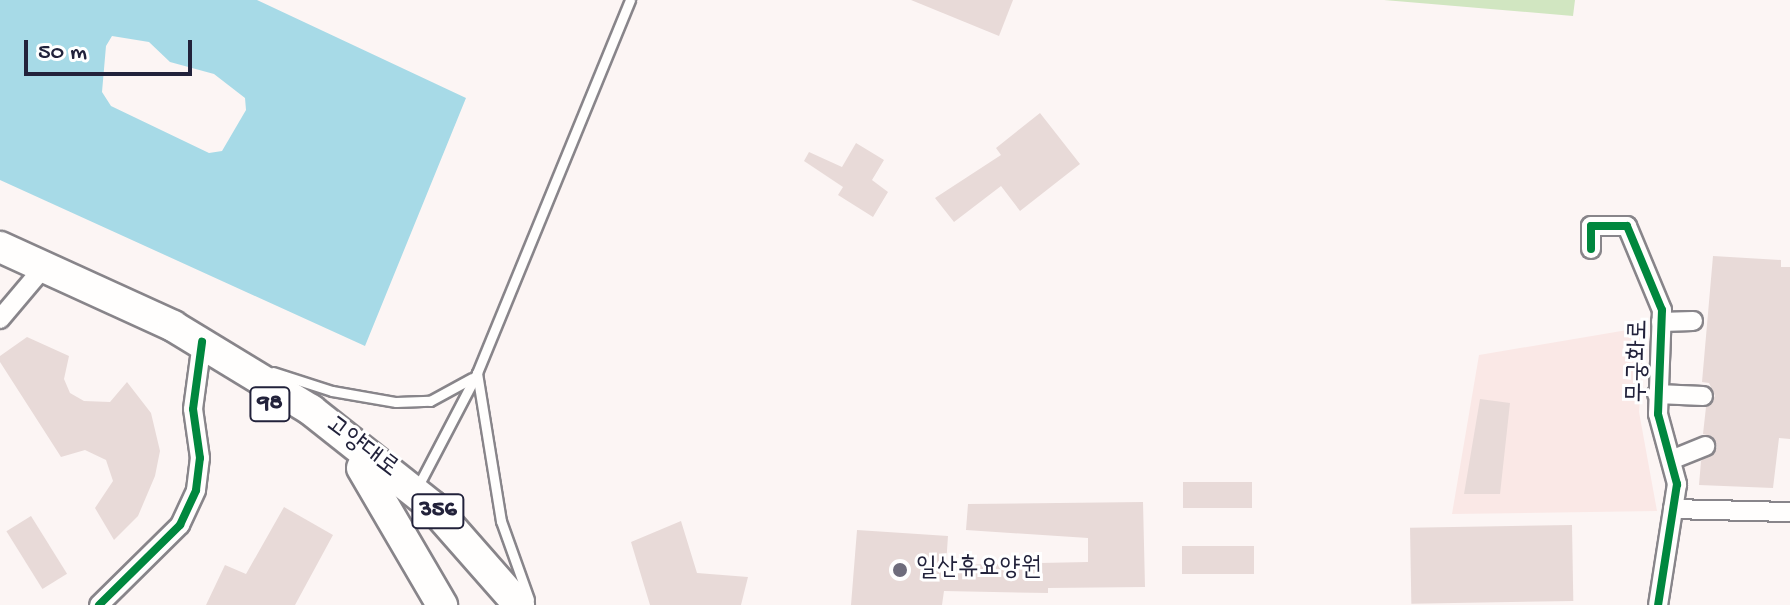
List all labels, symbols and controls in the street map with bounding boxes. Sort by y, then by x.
scale bar [28,24,196,74]
text: 50 m [38,39,87,68]
street label: 무궁화로 [1624,319,1656,403]
road number: 98 [248,384,292,424]
street label: 고양대로 [318,410,404,486]
road number: 356 [410,491,466,531]
place label: 일산휴요양원 [916,554,1042,586]
marker: 일산휴요양원 [891,561,909,579]

